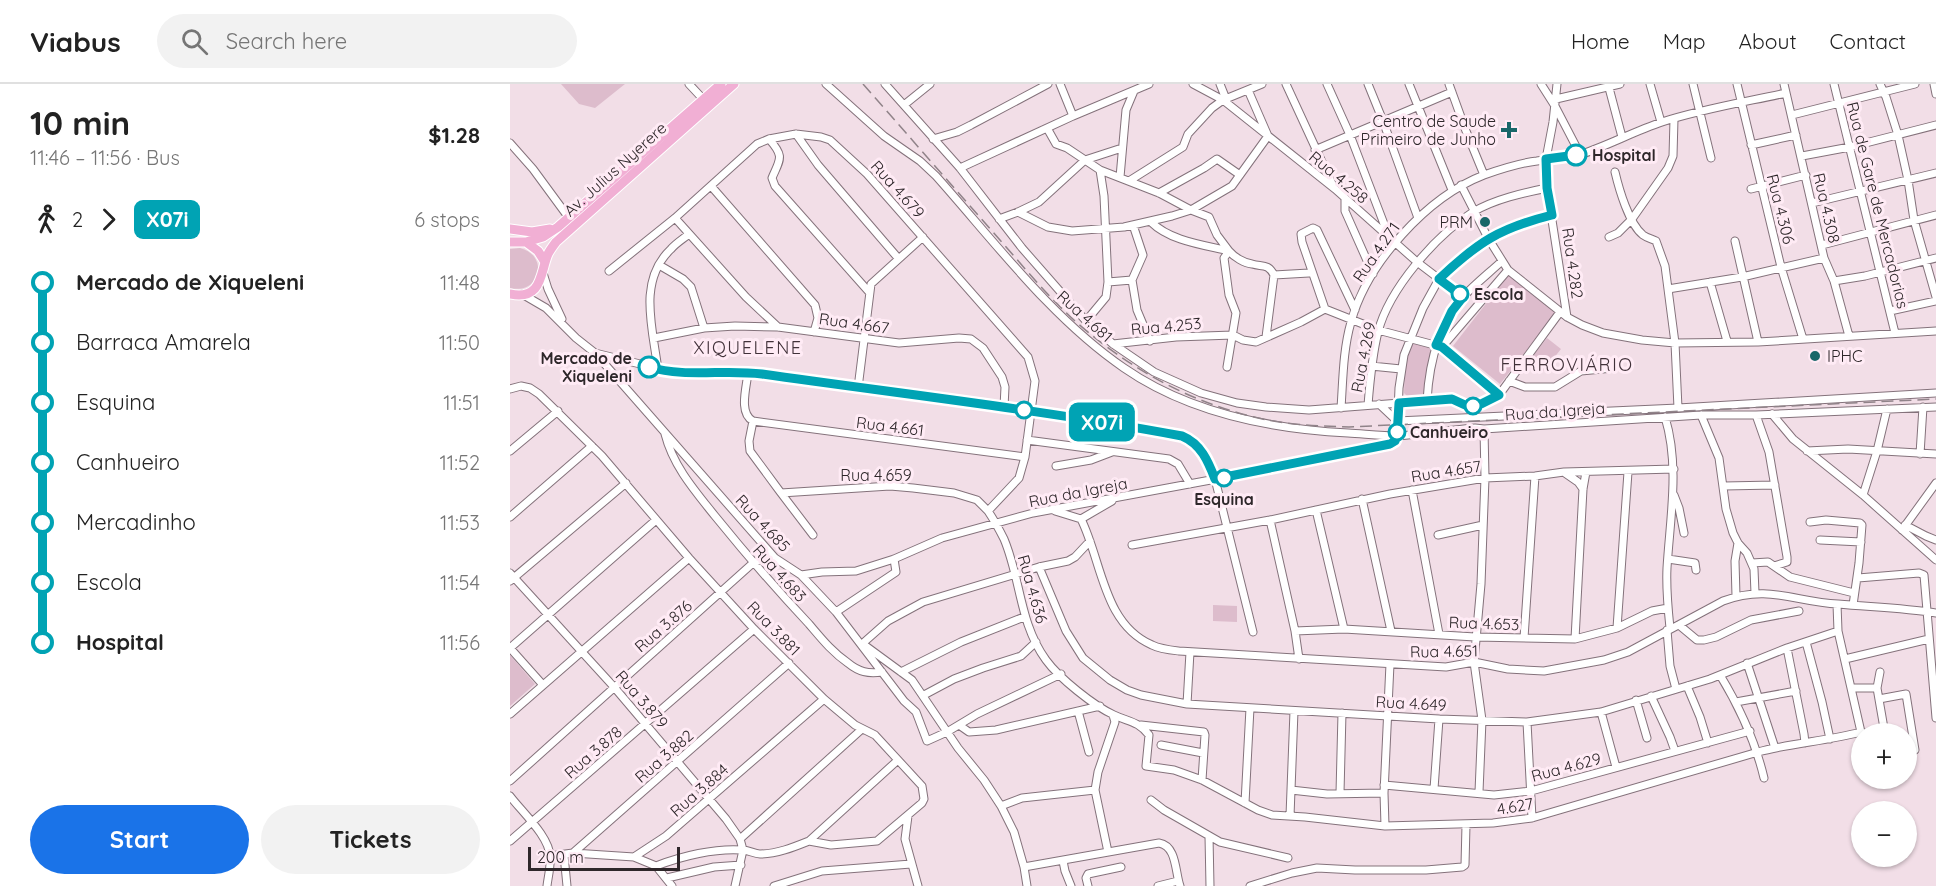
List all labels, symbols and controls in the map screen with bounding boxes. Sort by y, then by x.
search box [157,14,577,68]
text: Viabus [30,24,121,59]
icon: search [178,25,211,58]
text: Search here [226,27,347,55]
text: Home [1571,28,1630,54]
text: Map [1663,28,1706,54]
text: About [1739,28,1797,54]
text: Contact [1830,28,1906,54]
street label: Rua de Gare de Mercadorias [1843,100,1913,310]
text: 10 min [30,102,130,143]
place label: Centro de Saude Primeiro de Junho [1361,111,1496,149]
street label: Av. Julius Nyerere [559,118,671,220]
text: $1.28 [428,121,480,149]
marker: Centro de Saude Primeiro de Junho [1500,121,1518,139]
marker: Hospital [1565,144,1587,166]
text: 11:46 – 11:56 · Bus [30,145,180,170]
place label: Hospital [1592,145,1656,165]
street label: Rua 4.258 [1305,146,1373,208]
street label: Rua 4.679 [867,156,929,222]
street label: Rua 4.308 [1809,171,1845,245]
street label: Rua 4.306 [1763,172,1799,247]
icon: walk [30,203,63,236]
icon: forward [92,203,125,236]
text: X07i [146,206,188,232]
text: 2 [72,207,83,232]
text: 6 stops [414,207,480,232]
place label: PRM [1440,212,1473,232]
marker: PRM [1478,215,1492,229]
street label: Rua 4.271 [1348,218,1404,286]
street label: Rua 4.282 [1558,226,1588,300]
text: Mercado de Xiqueleni [76,268,304,296]
text: 11:48 [440,270,480,295]
place label: Escola [1474,284,1524,304]
marker: Escola [1451,285,1469,303]
street label: Rua 4.681 [1053,286,1117,346]
street label: Rua 4.667 [818,308,890,338]
street label: Rua 4.253 [1130,313,1202,339]
street label: Rua 4.269 [1346,320,1380,394]
text: Barraca Amarela [76,328,251,356]
text: 11:50 [439,330,480,355]
district label: XIQUELENE [693,336,803,359]
place label: IPHC [1827,346,1863,366]
place label: Mercado de Xiqueleni [540,348,632,386]
marker: IPHC [1808,349,1822,363]
district label: FERROVIÁRIO [1501,353,1633,376]
marker: Mercado de Xiqueleni [638,356,660,378]
text: Esquina [76,388,155,416]
text: 11:51 [443,390,480,415]
unlabelled marker [1464,397,1482,415]
street label: Rua da Igreja [1504,398,1606,424]
unlabelled marker [1015,401,1033,419]
line badge: X07i [1060,402,1144,442]
text: X07i [1081,409,1123,435]
street label: Rua 4.661 [855,412,925,440]
place label: Canhueiro [1410,422,1488,442]
marker: Canhueiro [1388,423,1406,441]
text: Canhueiro [76,448,180,476]
text: 11:52 [439,450,480,475]
street label: Rua 4.657 [1410,456,1482,486]
street label: Rua 4.659 [840,465,912,485]
marker: Esquina [1215,469,1233,487]
street label: Rua da Igreja [1027,473,1129,511]
place label: Esquina [1194,489,1254,509]
street label: Rua 4.685 [731,490,795,556]
text: Mercadinho [76,508,196,536]
text: 11:53 [440,510,480,535]
street label: Rua 4.683 [749,540,811,606]
street label: Rua 4.636 [1014,552,1052,626]
text: Escola [76,568,142,596]
text: 11:54 [440,570,480,595]
street label: Rua 3.876 [630,595,696,656]
street label: Rua 3.881 [743,597,805,659]
street label: Rua 4.653 [1448,612,1520,634]
text: Hospital [76,628,164,656]
text: 11:56 [440,630,480,655]
street label: Rua 4.651 [1410,640,1478,662]
street label: Rua 3.879 [611,666,673,732]
street label: Rua 4.649 [1375,691,1447,715]
street label: Rua 3.878 [560,721,626,783]
map controls [1851,723,1917,867]
button: + [1851,723,1917,789]
street label: Rua 3.882 [631,725,698,787]
street label: Rua 4.629 [1529,748,1603,786]
street label: Rua 3.884 [666,759,732,821]
street label: 4.627 [1495,793,1535,819]
button: − [1851,801,1917,867]
button: Start [30,805,249,874]
button: Tickets [261,805,480,874]
scale bar [528,844,680,872]
text: 200 m [537,847,584,867]

